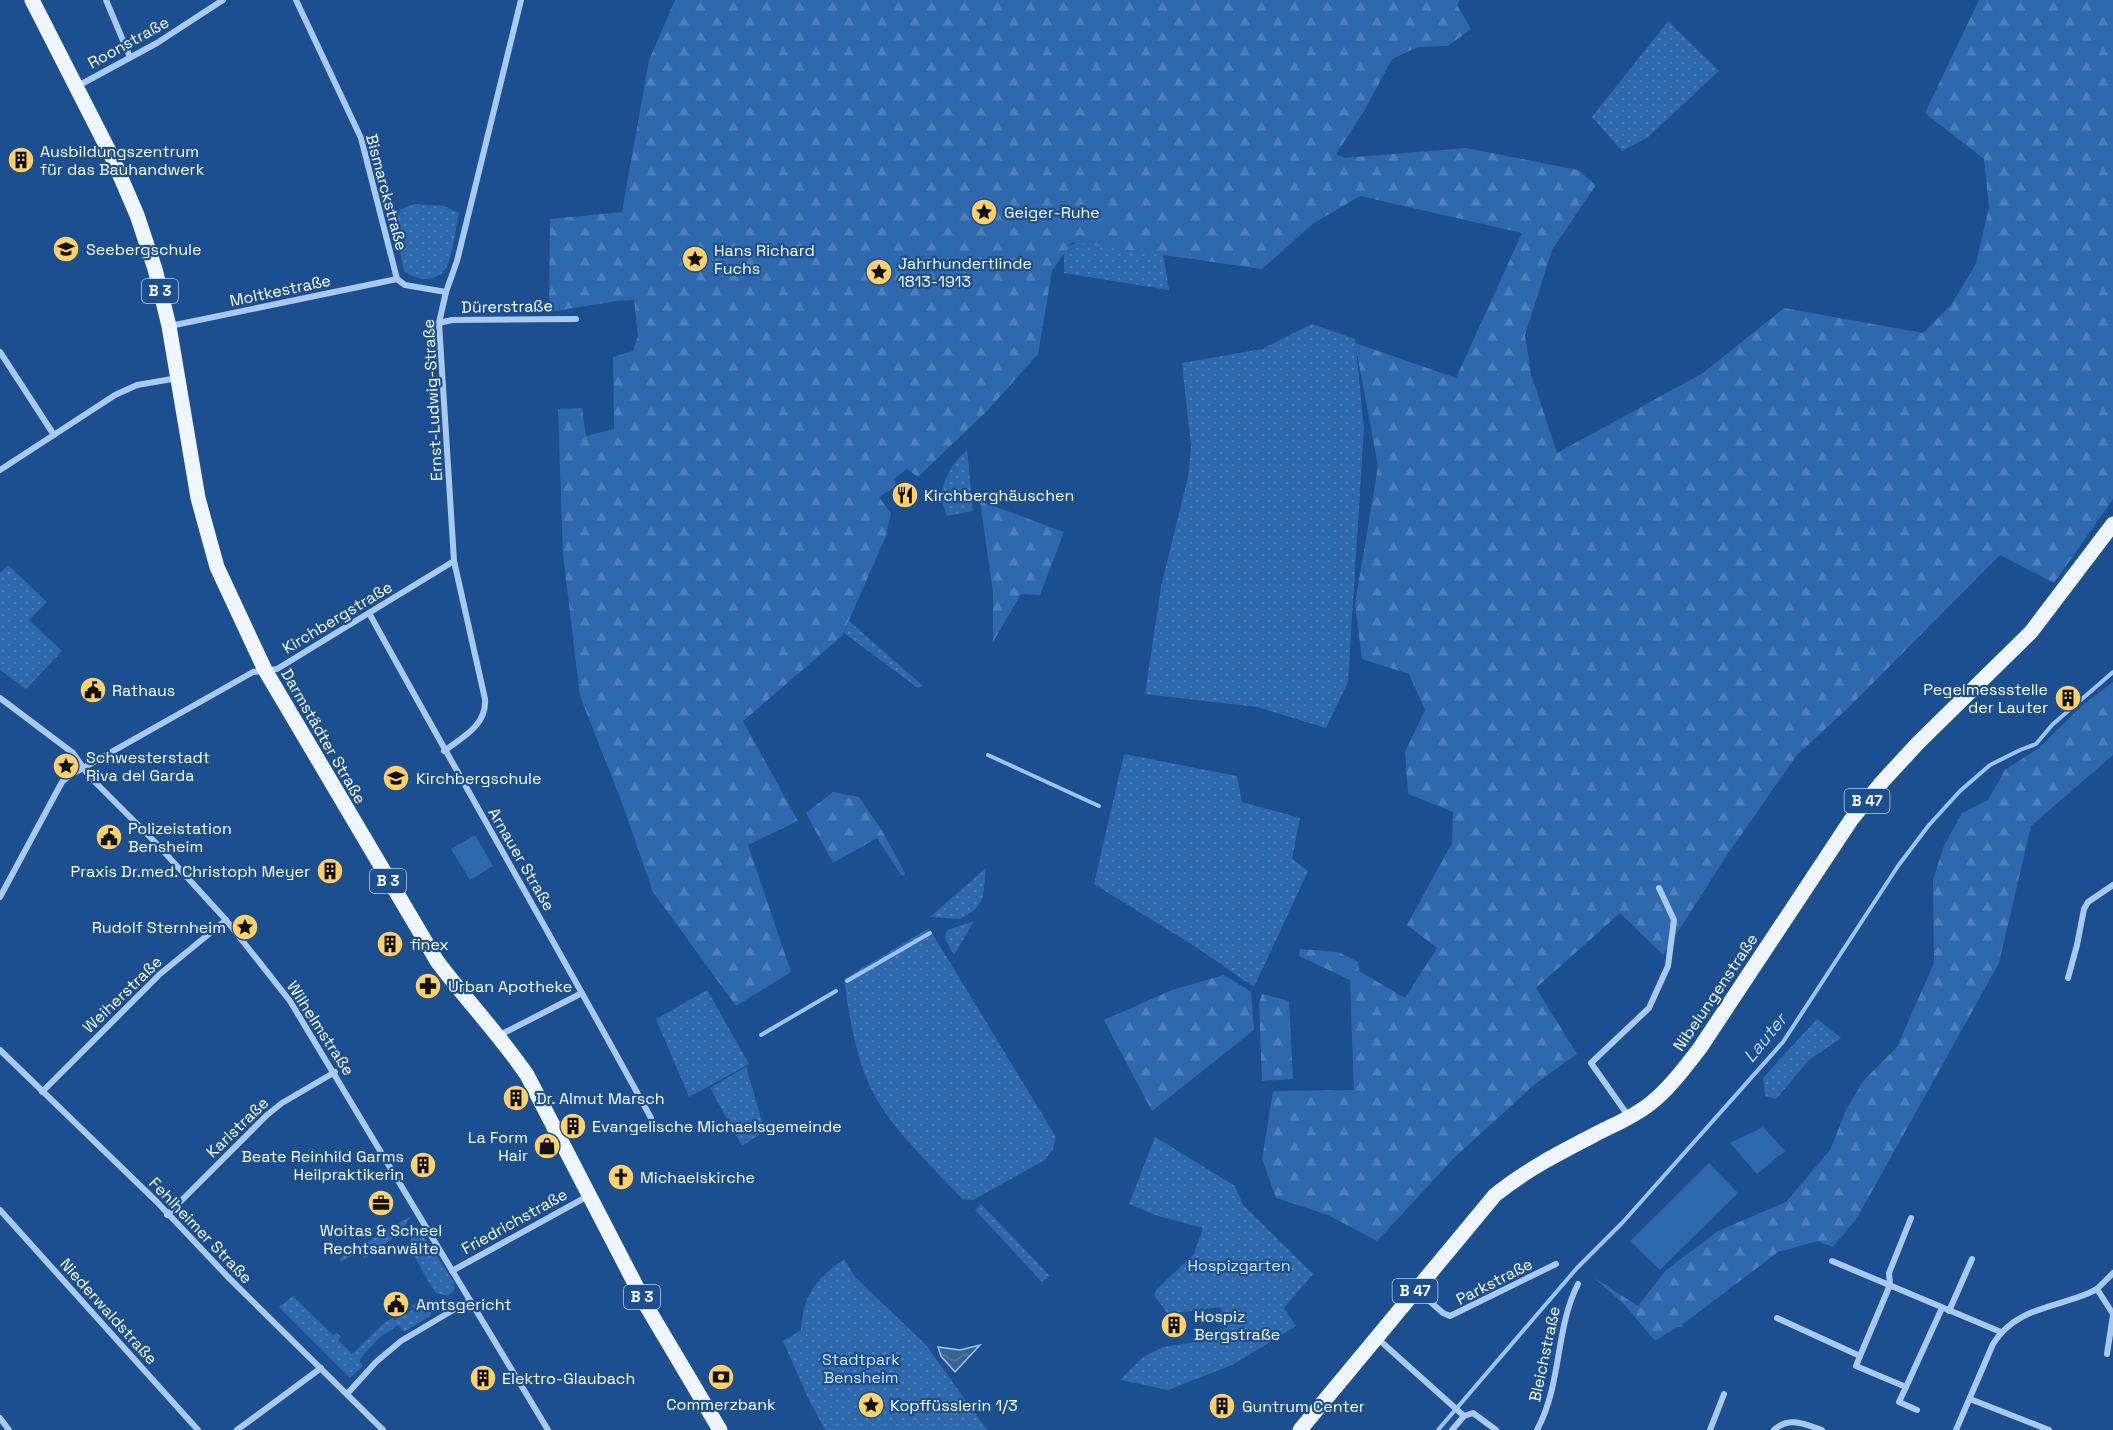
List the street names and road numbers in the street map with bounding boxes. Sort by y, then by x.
street label: Roonstraße [84,11,173,73]
street label: Bismarckstraße [361,132,412,253]
street label: Moltkestraße [228,270,333,311]
road number: B 3 [142,279,178,303]
street label: Dürerstraße [461,295,553,318]
street label: Ernst-Ludwig-Straße [418,318,447,482]
street label: Kirchbergstraße [278,576,396,659]
street label: Darmstädter Straße [276,665,371,808]
road number: B 47 [1844,789,1890,813]
street label: Arnauer Straße [483,804,560,915]
road number: B 3 [370,869,406,893]
street label: Nibelungenstraße [1668,929,1763,1055]
street label: Weiherstraße [78,951,166,1037]
street label: Wilhelmstraße [282,977,359,1080]
street label: Karlstraße [202,1092,273,1162]
street label: Fehlheimer Straße [144,1173,257,1288]
street label: Friedrichstraße [458,1184,571,1259]
street label: Parkstraße [1452,1253,1536,1310]
street label: Niederwaldstraße [55,1254,162,1369]
road number: B 47 [1392,1279,1438,1303]
road number: B 3 [624,1285,660,1309]
street label: Bleichstraße [1524,1304,1565,1404]

